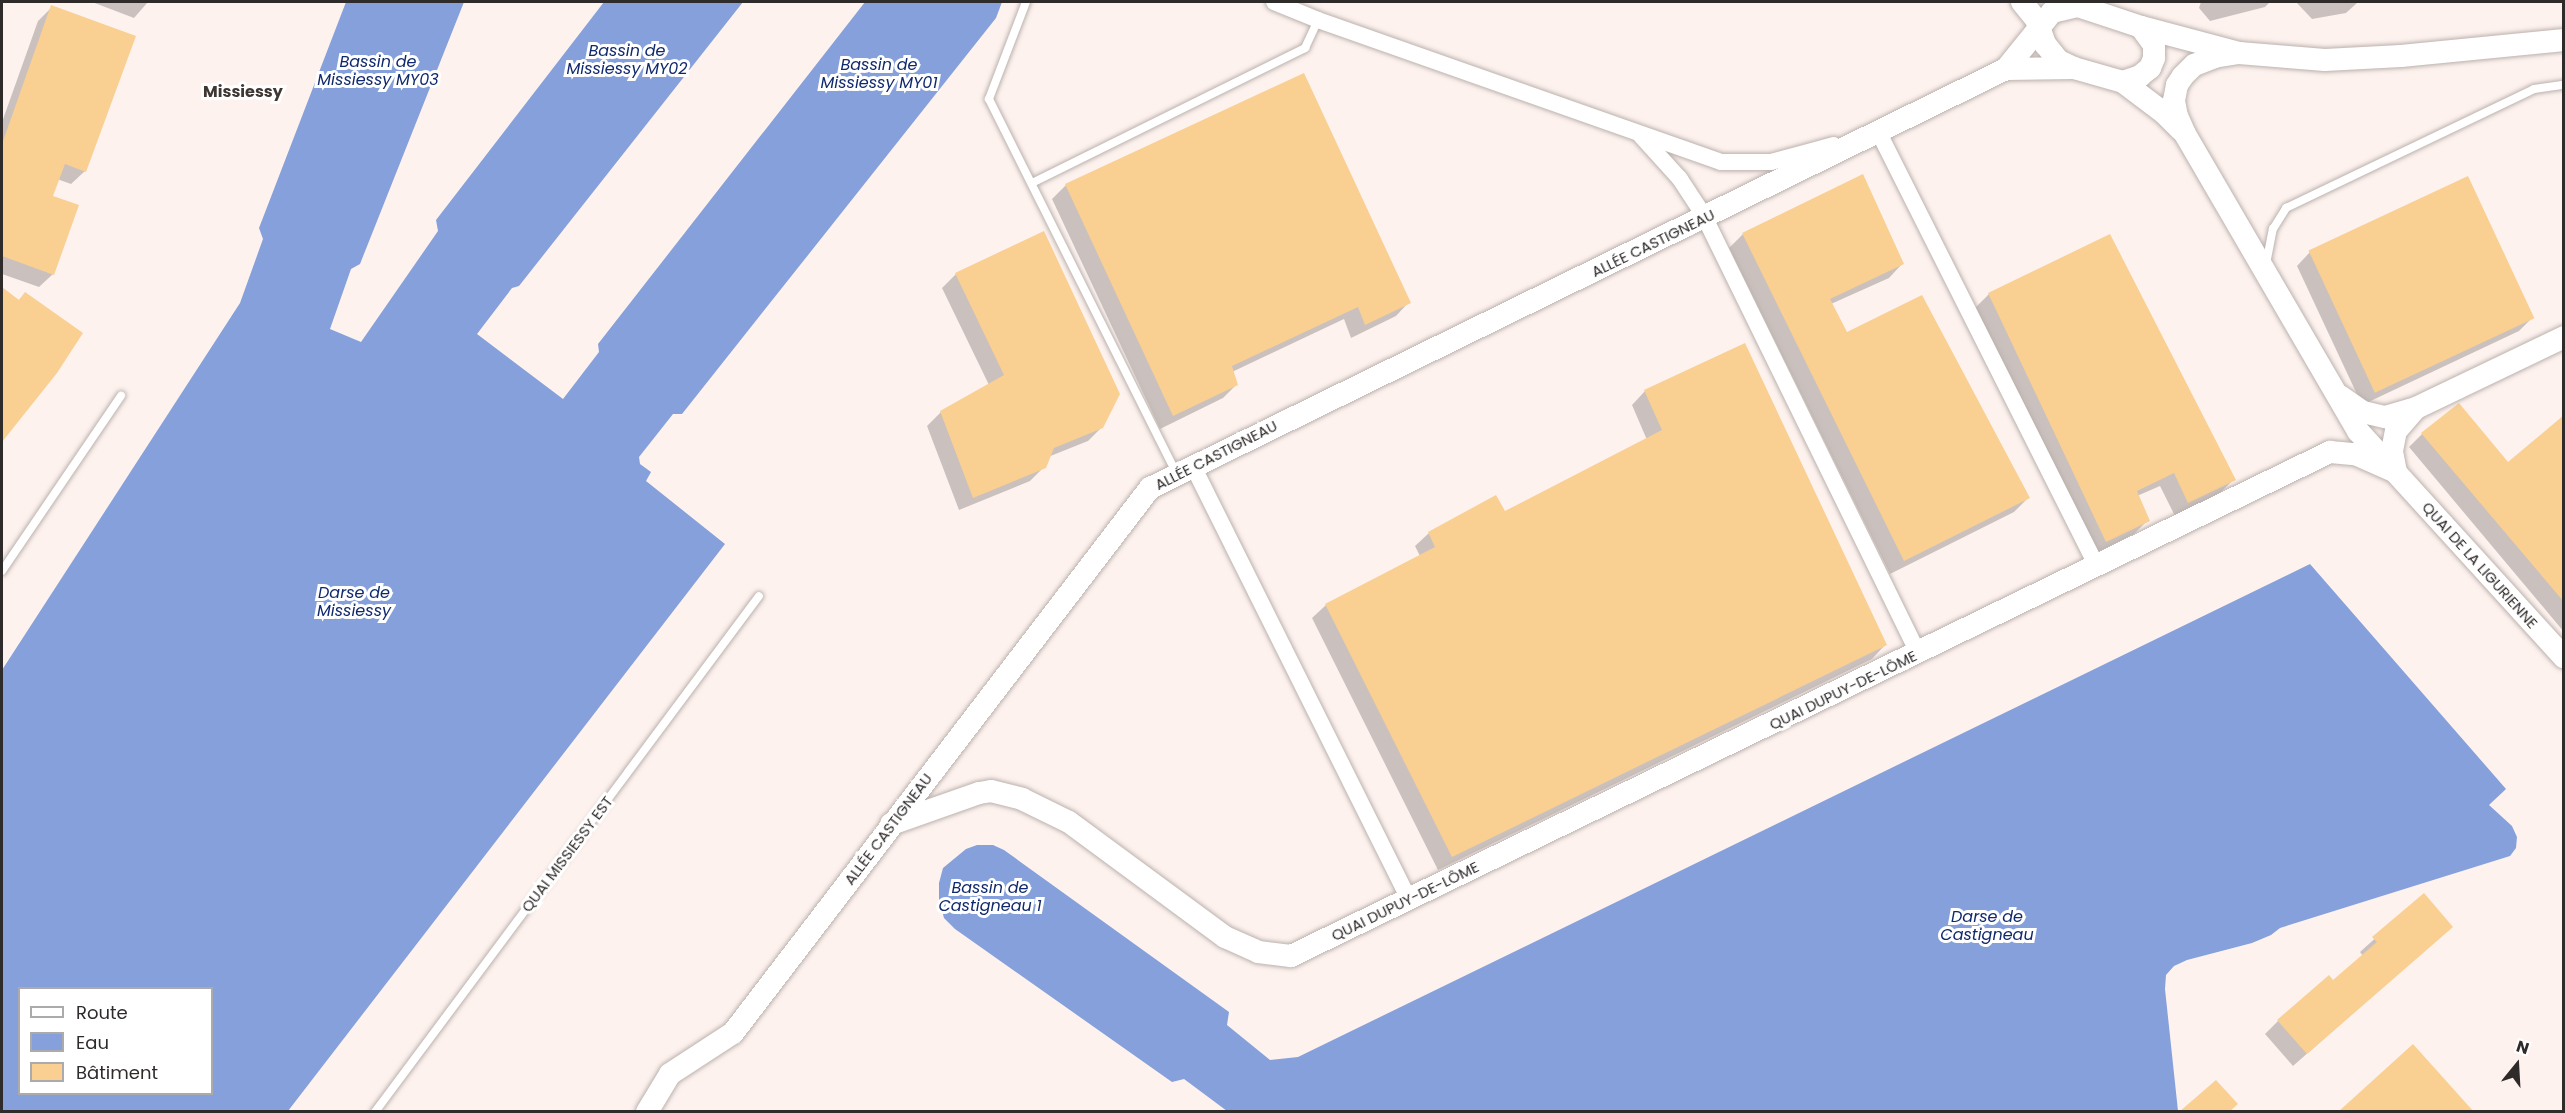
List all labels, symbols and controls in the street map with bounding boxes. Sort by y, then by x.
water label: Bassin de Missiessy MY02 [566,41,688,79]
water label: Bassin de Missiessy MY03 [317,52,439,90]
water label: Bassin de Missiessy MY01 [820,55,938,93]
district label: Missiessy [203,82,283,102]
street label: ALLÉE CASTIGNEAU [1588,205,1718,281]
street label: ALLÉE CASTIGNEAU [1152,416,1280,494]
street label: QUAI DE LA LIGURIENNE [2418,498,2542,632]
water label: Darse de Missiessy [317,583,391,621]
street label: QUAI DUPUY-DE-LÔME [1766,646,1920,734]
street label: ALLÉE CASTIGNEAU [840,770,936,888]
street label: QUAI MISSIESSY EST [518,793,616,915]
street label: QUAI DUPUY-DE-LÔME [1328,857,1482,945]
water label: Bassin de Castigneau 1 [938,878,1042,916]
water label: Darse de Castigneau [1940,907,2034,945]
legend [18,987,213,1095]
text: Route [76,1000,128,1025]
text: Eau [76,1030,109,1055]
north arrow [2487,1035,2547,1095]
text: N [2513,1035,2532,1060]
text: Bâtiment [76,1060,158,1085]

